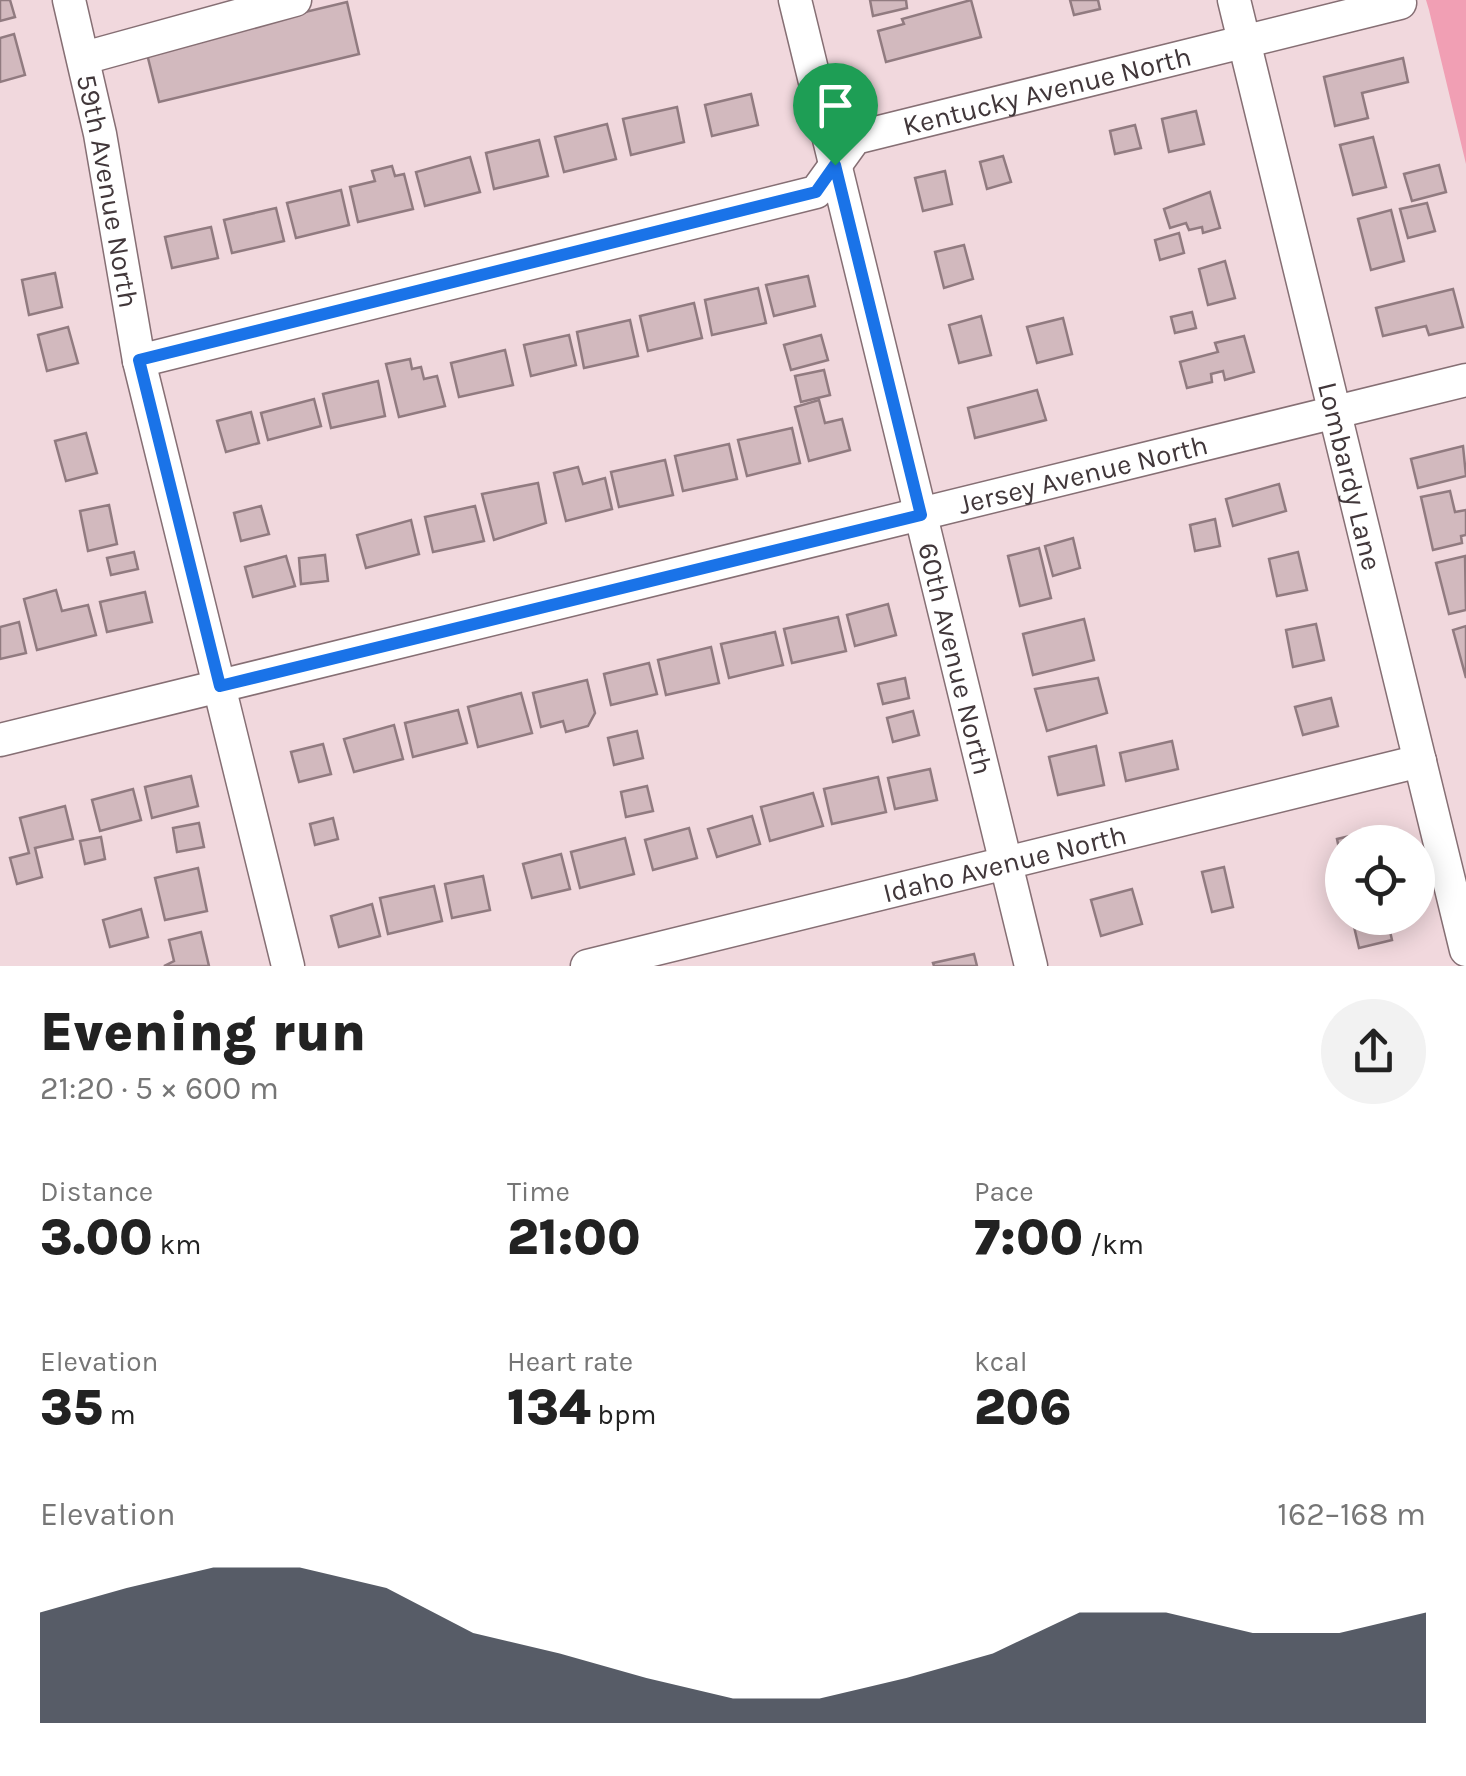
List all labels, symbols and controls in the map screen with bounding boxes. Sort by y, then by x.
street label: Kentucky Avenue North [899,39,1195,143]
pin [793,63,878,166]
street label: 59th Avenue North [70,71,146,310]
icon: arrive [808,78,863,133]
street label: Lombardy Lane [1311,379,1389,574]
street label: Jersey Avenue North [955,428,1211,521]
street label: 60th Avenue North [911,539,1000,778]
street label: Idaho Avenue North [880,818,1130,910]
map controls [1325,825,1435,935]
button: locate [1325,825,1435,935]
button: share [1321,999,1426,1104]
text: Evening run [40,1000,366,1064]
text: 21:20 · 5 × 600 m [40,1070,279,1107]
text: Distance [40,1175,153,1208]
text: Time [507,1175,570,1208]
text: Pace [974,1175,1034,1208]
text: 3.00 [40,1208,153,1267]
text: 21:00 [507,1208,641,1267]
text: 7:00 [974,1208,1083,1267]
text: km [153,1228,201,1261]
text: /km [1083,1228,1144,1261]
text: Elevation [40,1345,159,1378]
text: Heart rate [507,1345,633,1378]
text: kcal [974,1345,1027,1378]
text: 35 [40,1378,103,1437]
text: 134 [507,1378,591,1437]
text: 206 [974,1378,1071,1437]
text: m [103,1398,136,1431]
text: bpm [591,1398,656,1431]
text: Elevation [40,1496,175,1533]
text: 162–168 m [1277,1496,1426,1533]

